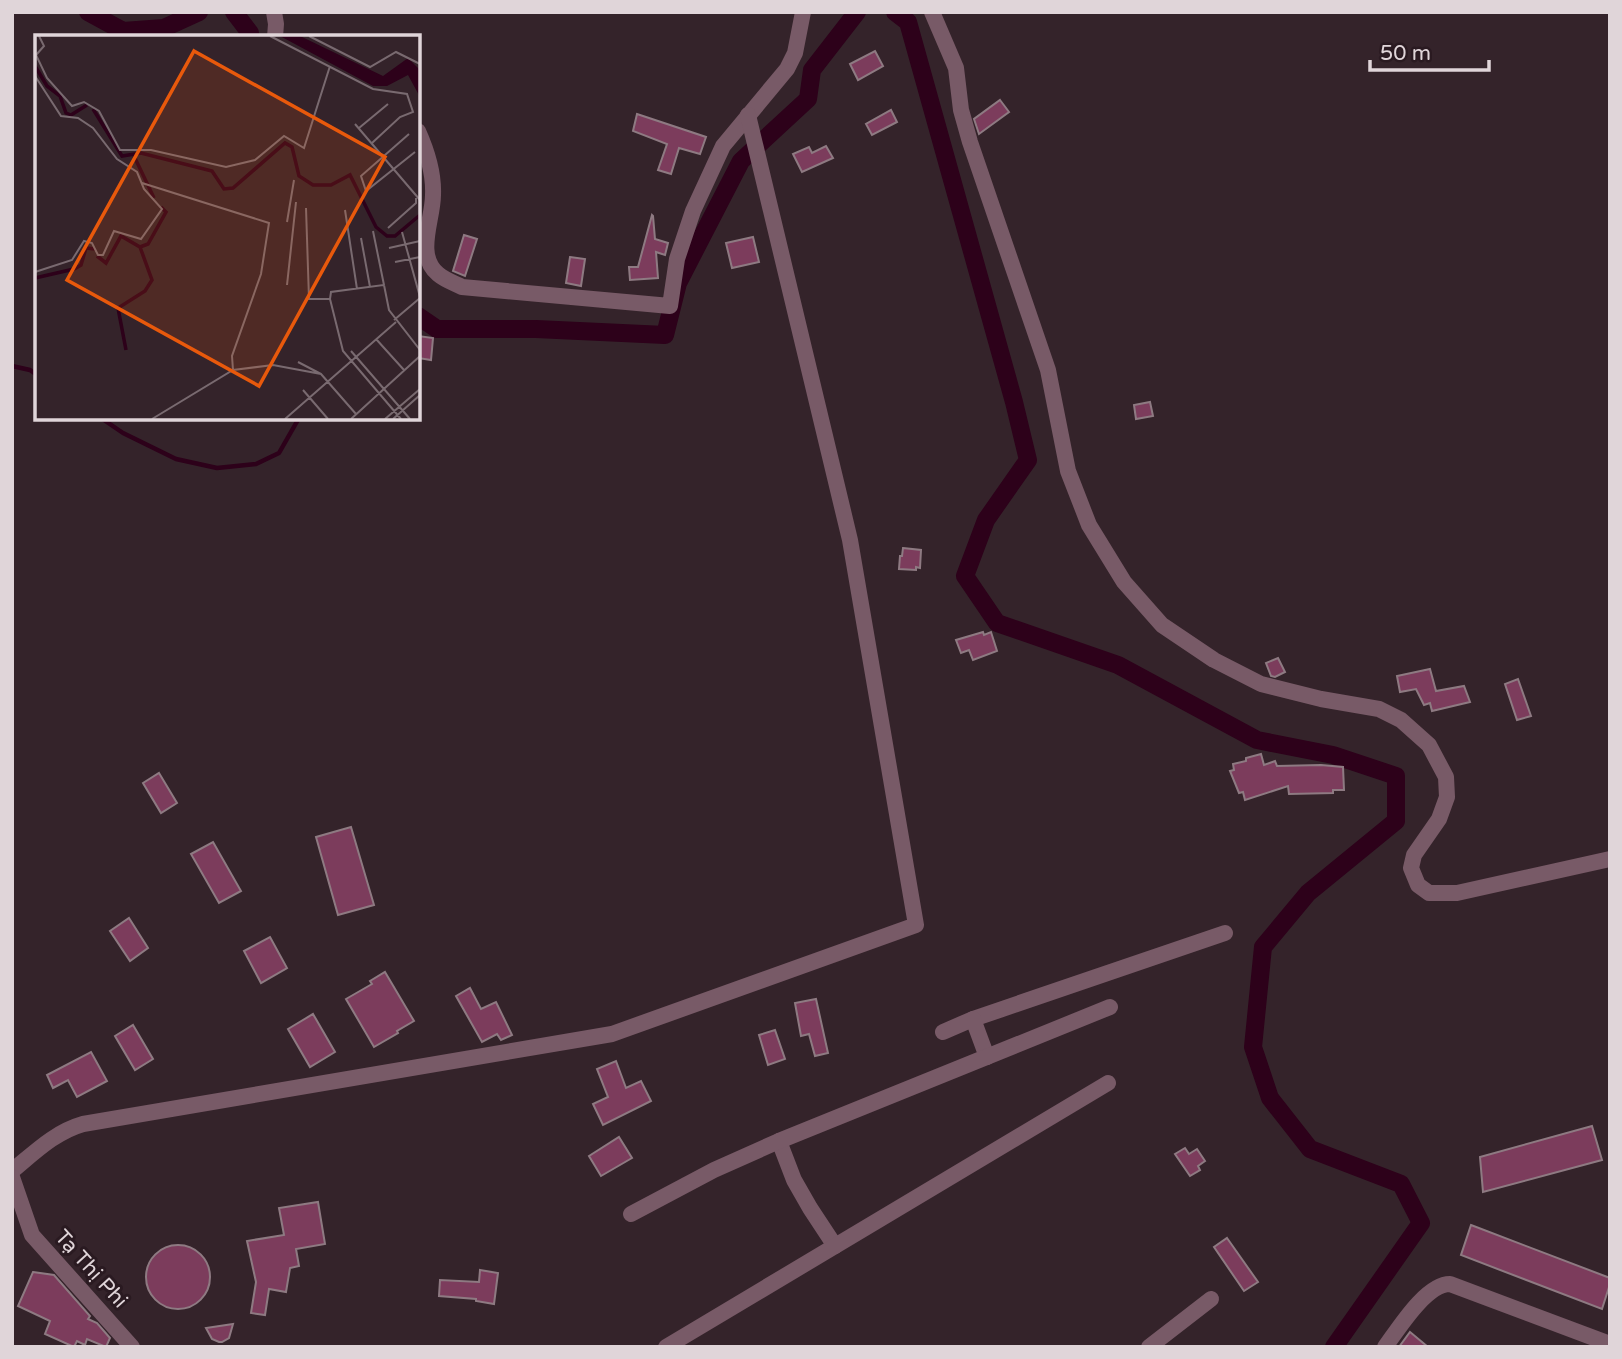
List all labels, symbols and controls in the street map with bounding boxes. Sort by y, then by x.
scale bar [1370,28,1489,72]
inset map [35,35,420,420]
text: 50 m [1380,41,1431,66]
street label: Tạ Thị Phi [49,1225,133,1313]

